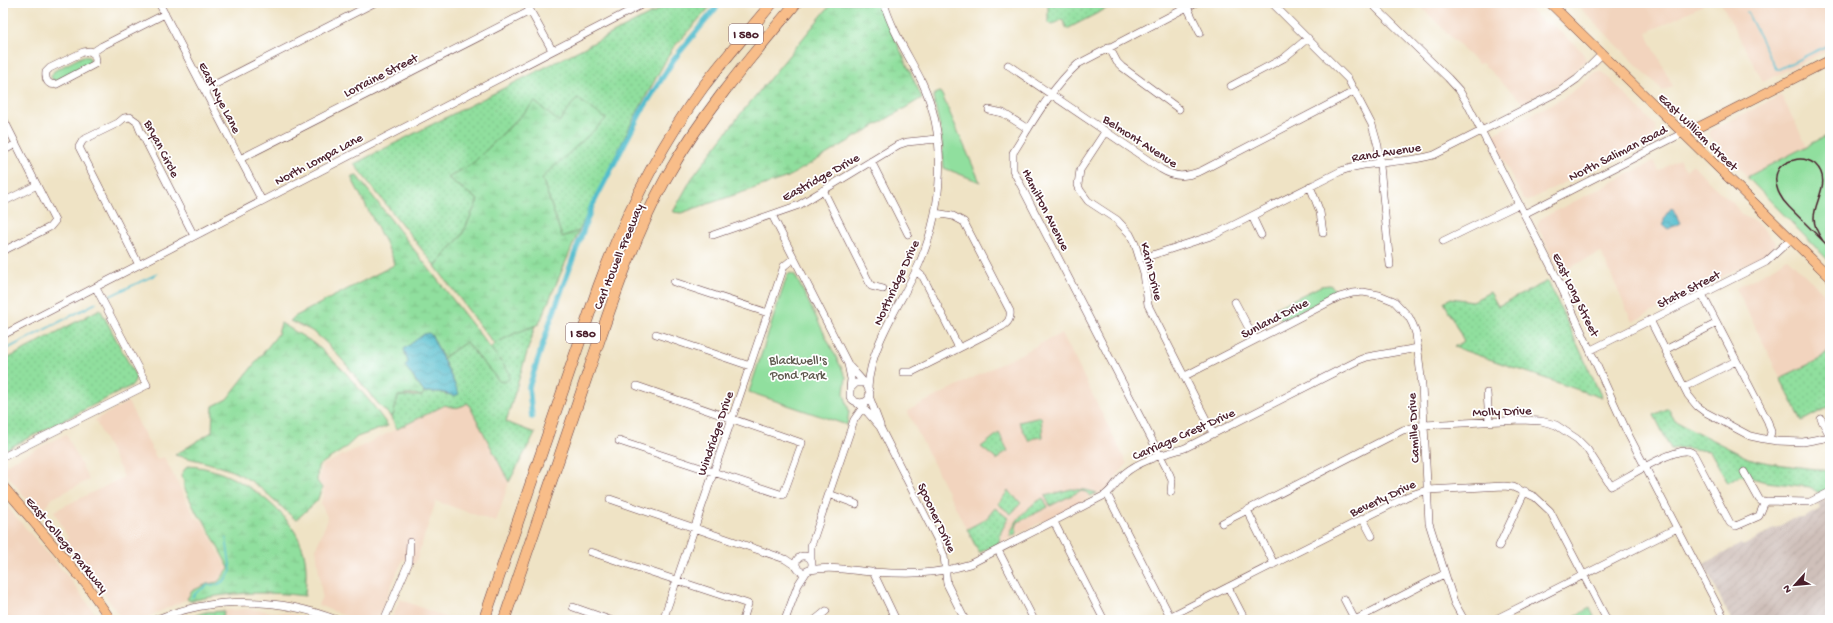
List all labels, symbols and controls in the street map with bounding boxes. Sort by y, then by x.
road number: I 580 [729,24,763,44]
street label: Lorraine Street [341,50,422,101]
street label: East Nye Lane [194,60,243,137]
street label: East William Street [1654,91,1741,176]
street label: Belmont Avenue [1099,112,1180,172]
street label: Bryan Circle [139,117,182,181]
street label: North Saliman Road [1567,122,1671,185]
street label: North Lompa Lane [273,131,366,190]
street label: Rand Avenue [1351,141,1422,166]
street label: Eastridge Drive [780,151,863,206]
street label: Hamilton Avenue [1018,167,1072,254]
street label: Carl Howell Freeway [591,201,648,312]
street label: Northridge Drive [871,238,924,328]
street label: Karin Drive [1136,241,1165,303]
street label: East Long Street [1548,251,1602,341]
street label: State Street [1655,267,1724,312]
street label: Sunland Drive [1239,296,1312,343]
road number: I 580 [566,323,600,343]
park label: Blackwell's Pond Park [768,354,828,384]
street label: Windridge Drive [695,389,738,478]
street label: Camille Drive [1405,392,1424,463]
street label: Molly Drive [1472,404,1532,421]
street label: Carriage Crest Drive [1130,406,1238,465]
street label: Beverly Drive [1347,477,1419,522]
street label: Spooner Drive [913,481,958,555]
street label: East College Parkway [22,495,111,597]
north arrow [1775,565,1815,605]
text: N [1781,583,1795,595]

